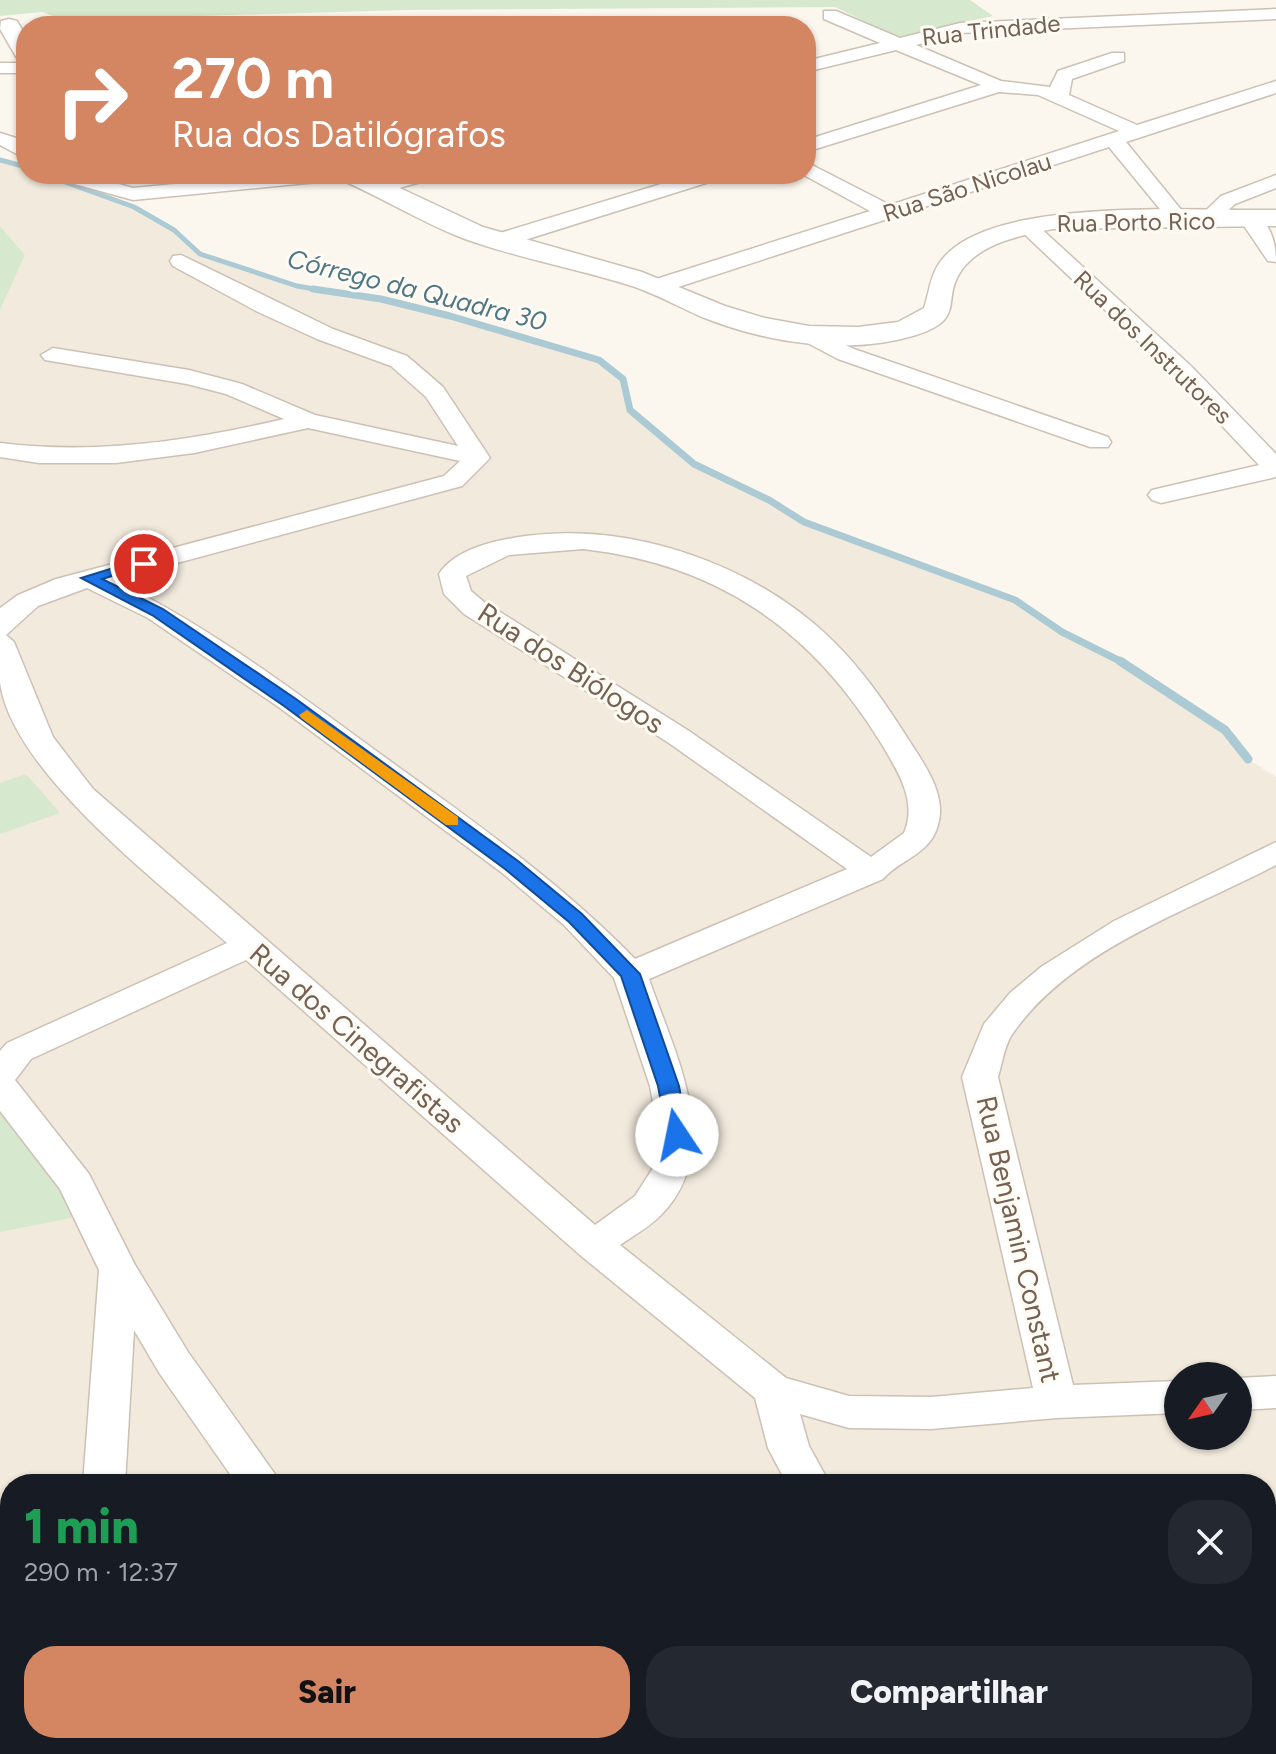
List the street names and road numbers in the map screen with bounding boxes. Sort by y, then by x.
street label: Rua Trindade [920,8,1062,52]
street label: Rua São Nicolau [879,146,1055,228]
street label: Rua Porto Rico [1056,206,1216,238]
street label: Rua dos Instrutores [1068,264,1238,430]
street label: Rua dos Biólogos [472,595,670,741]
street label: Rua dos Cinegrafistas [243,936,471,1140]
street label: Rua Benjamin Constant [969,1092,1069,1386]

